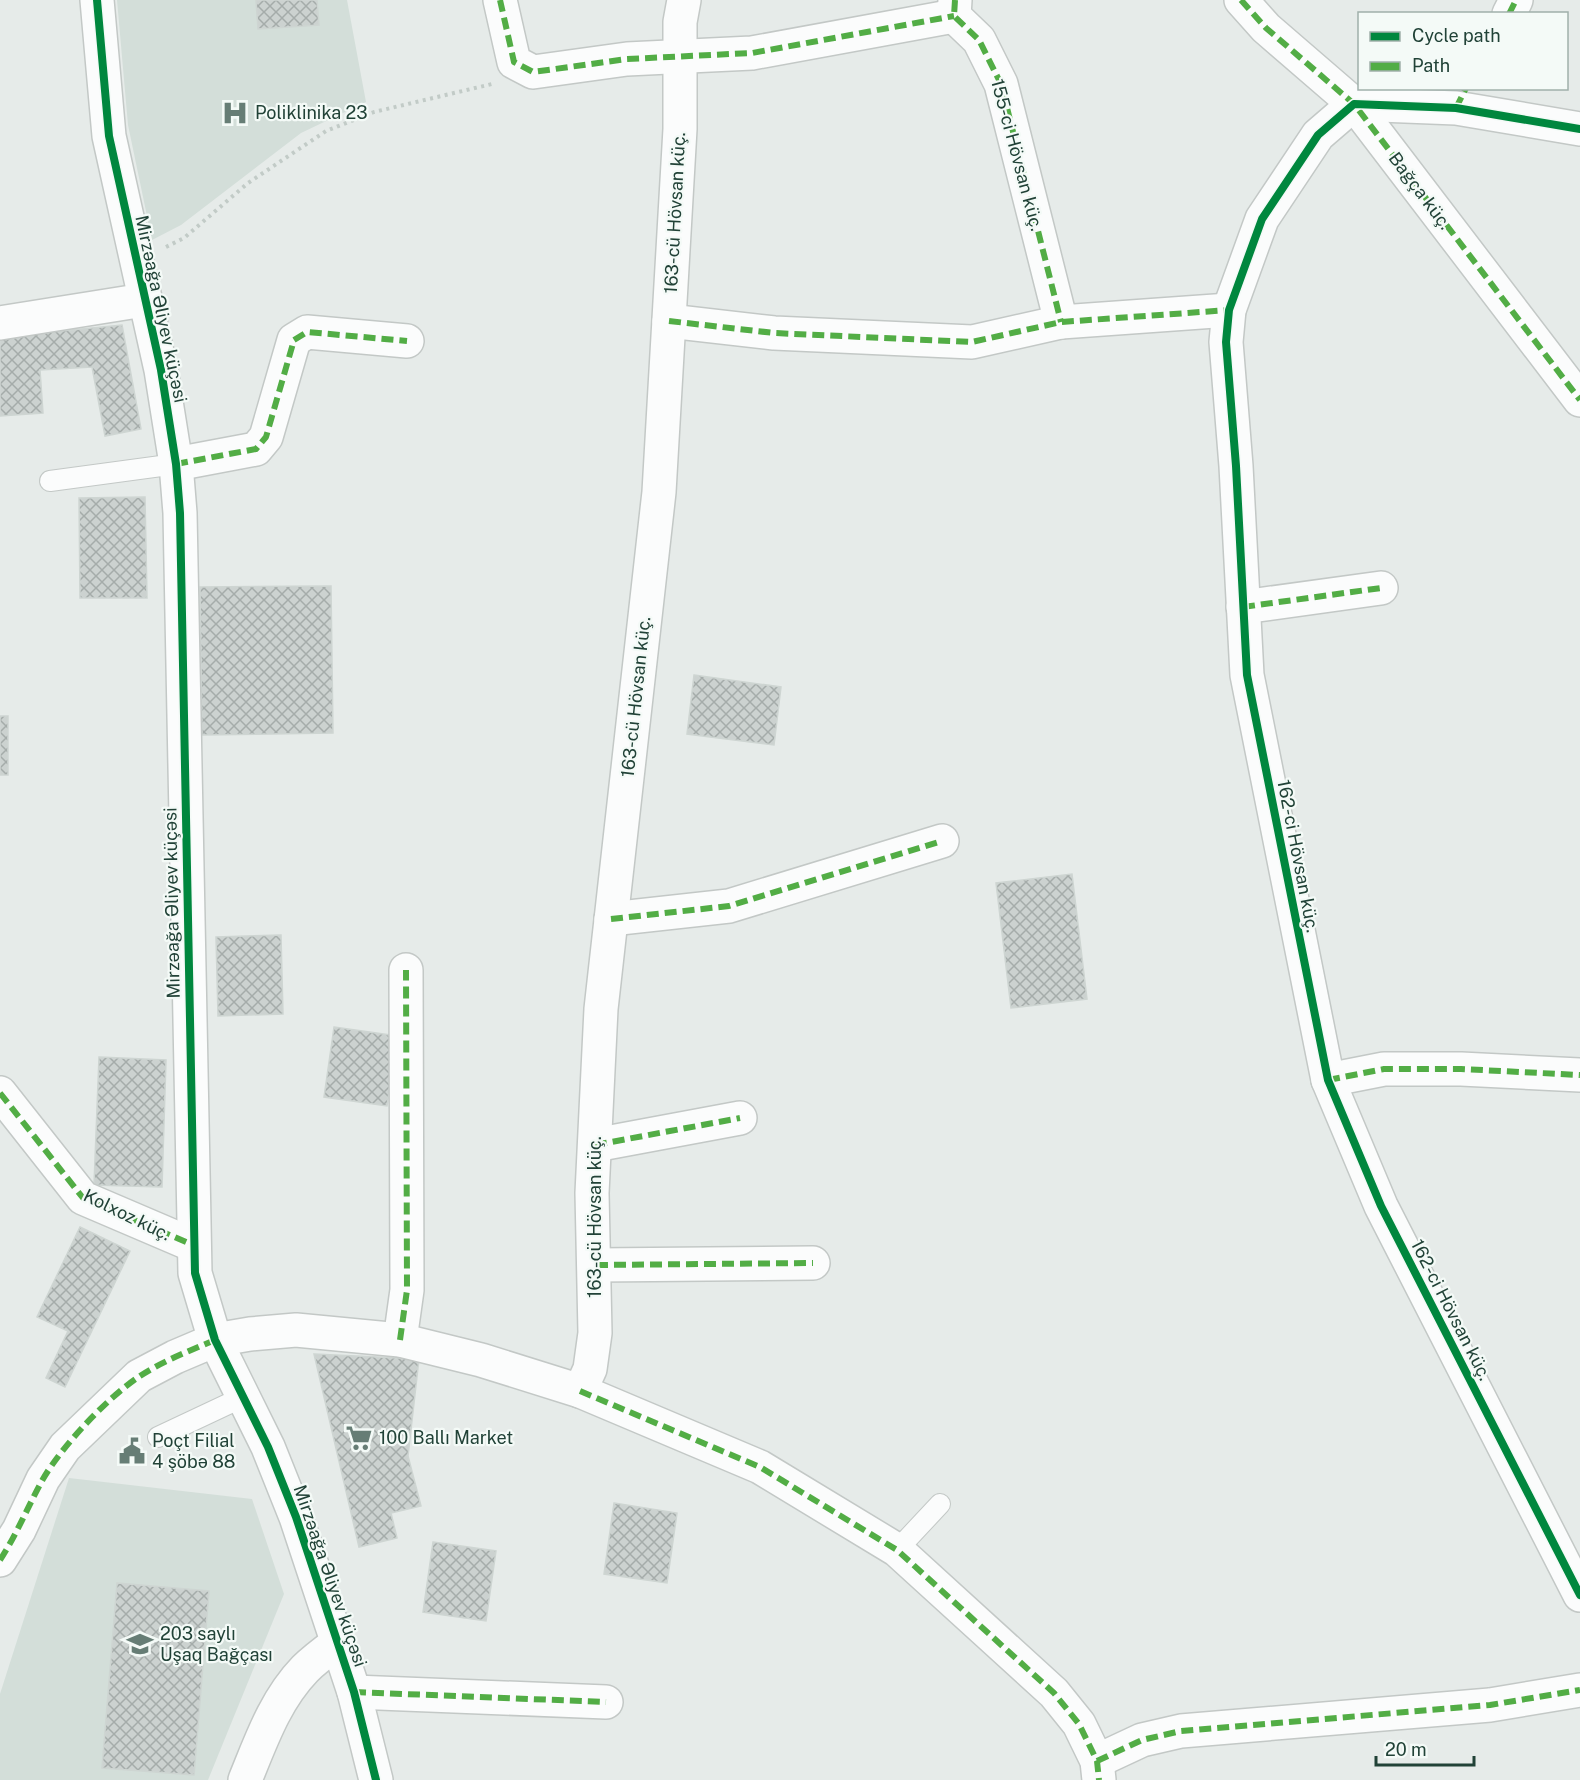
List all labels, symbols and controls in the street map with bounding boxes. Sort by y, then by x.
legend [1358,12,1568,90]
text: Cycle path [1412,25,1501,46]
text: Path [1412,55,1450,76]
street label: 155-ci Hövsan küç. [987,77,1048,233]
hospital icon: Poliklinika 23 [220,98,250,128]
place label: Poliklinika 23 [255,102,368,123]
street label: 163-cü Hövsan küç. [660,132,689,294]
street label: Bağça küç. [1385,148,1456,233]
street label: Mirzəağa Əliyev küçəsi [131,213,192,405]
street label: 163-cü Hövsan küç. [617,615,654,779]
street label: 162-ci Hövsan küç. [1273,778,1324,934]
street label: Mirzəağa Əliyev küçəsi [159,807,184,999]
street label: 163-cü Hövsan küç. [584,1136,605,1298]
street label: Kolxoz küç. [80,1184,174,1245]
street label: 162-ci Hövsan küç. [1407,1236,1496,1384]
supermarket icon: 100 Ballı Market [344,1423,374,1453]
place label: 100 Ballı Market [379,1427,513,1448]
place label: Poçt Filial 4 şöbə 88 [152,1430,235,1472]
public building icon: Poçt Filial 4 şöbə 88 [117,1436,147,1466]
street label: Mirzəağa Əliyev küçəsi [289,1482,372,1670]
place label: 203 saylı Uşaq Bağçası [160,1623,273,1665]
school or university icon: 203 saylı Uşaq Bağçası [125,1629,155,1659]
scale bar [1376,1729,1474,1767]
text: 20 m [1385,1739,1427,1760]

